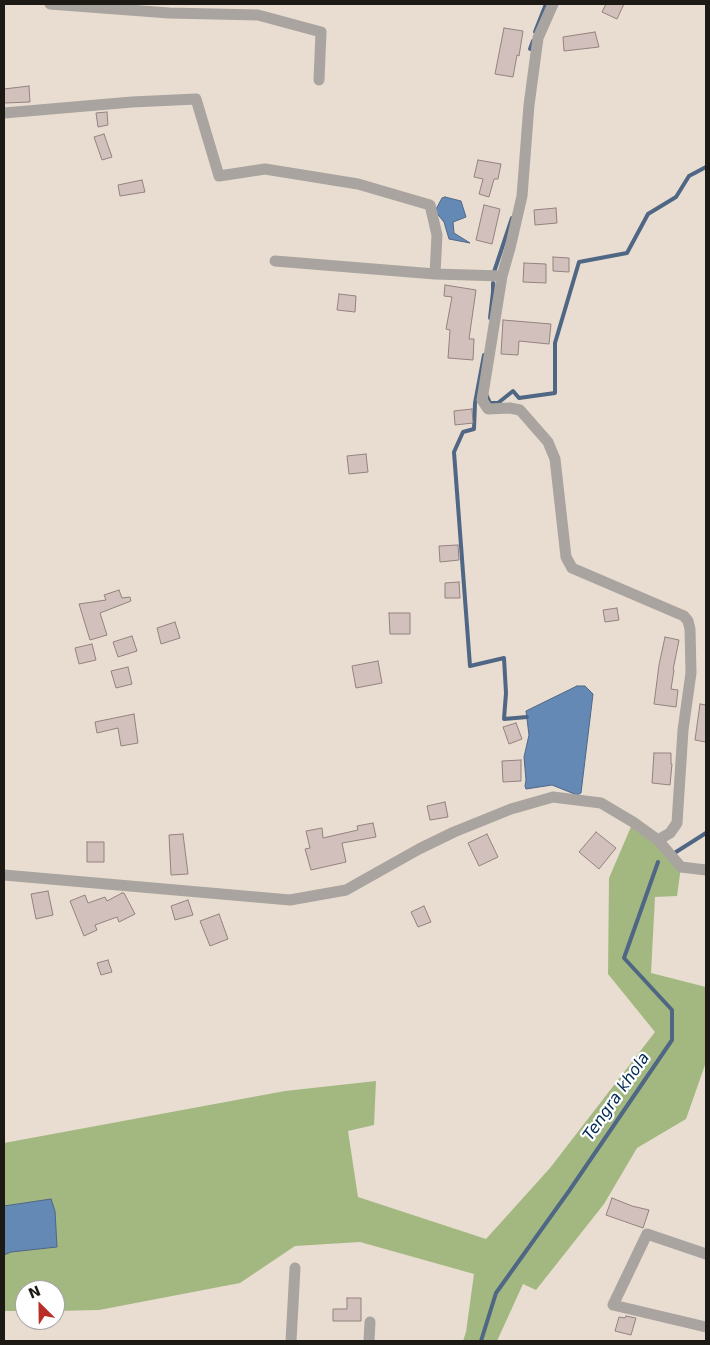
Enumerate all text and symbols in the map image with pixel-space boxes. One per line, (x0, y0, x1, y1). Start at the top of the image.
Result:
water label: Tengra khola (580, 1049, 654, 1145)
north arrow (15, 1280, 65, 1330)
text: N (26, 1282, 43, 1302)

